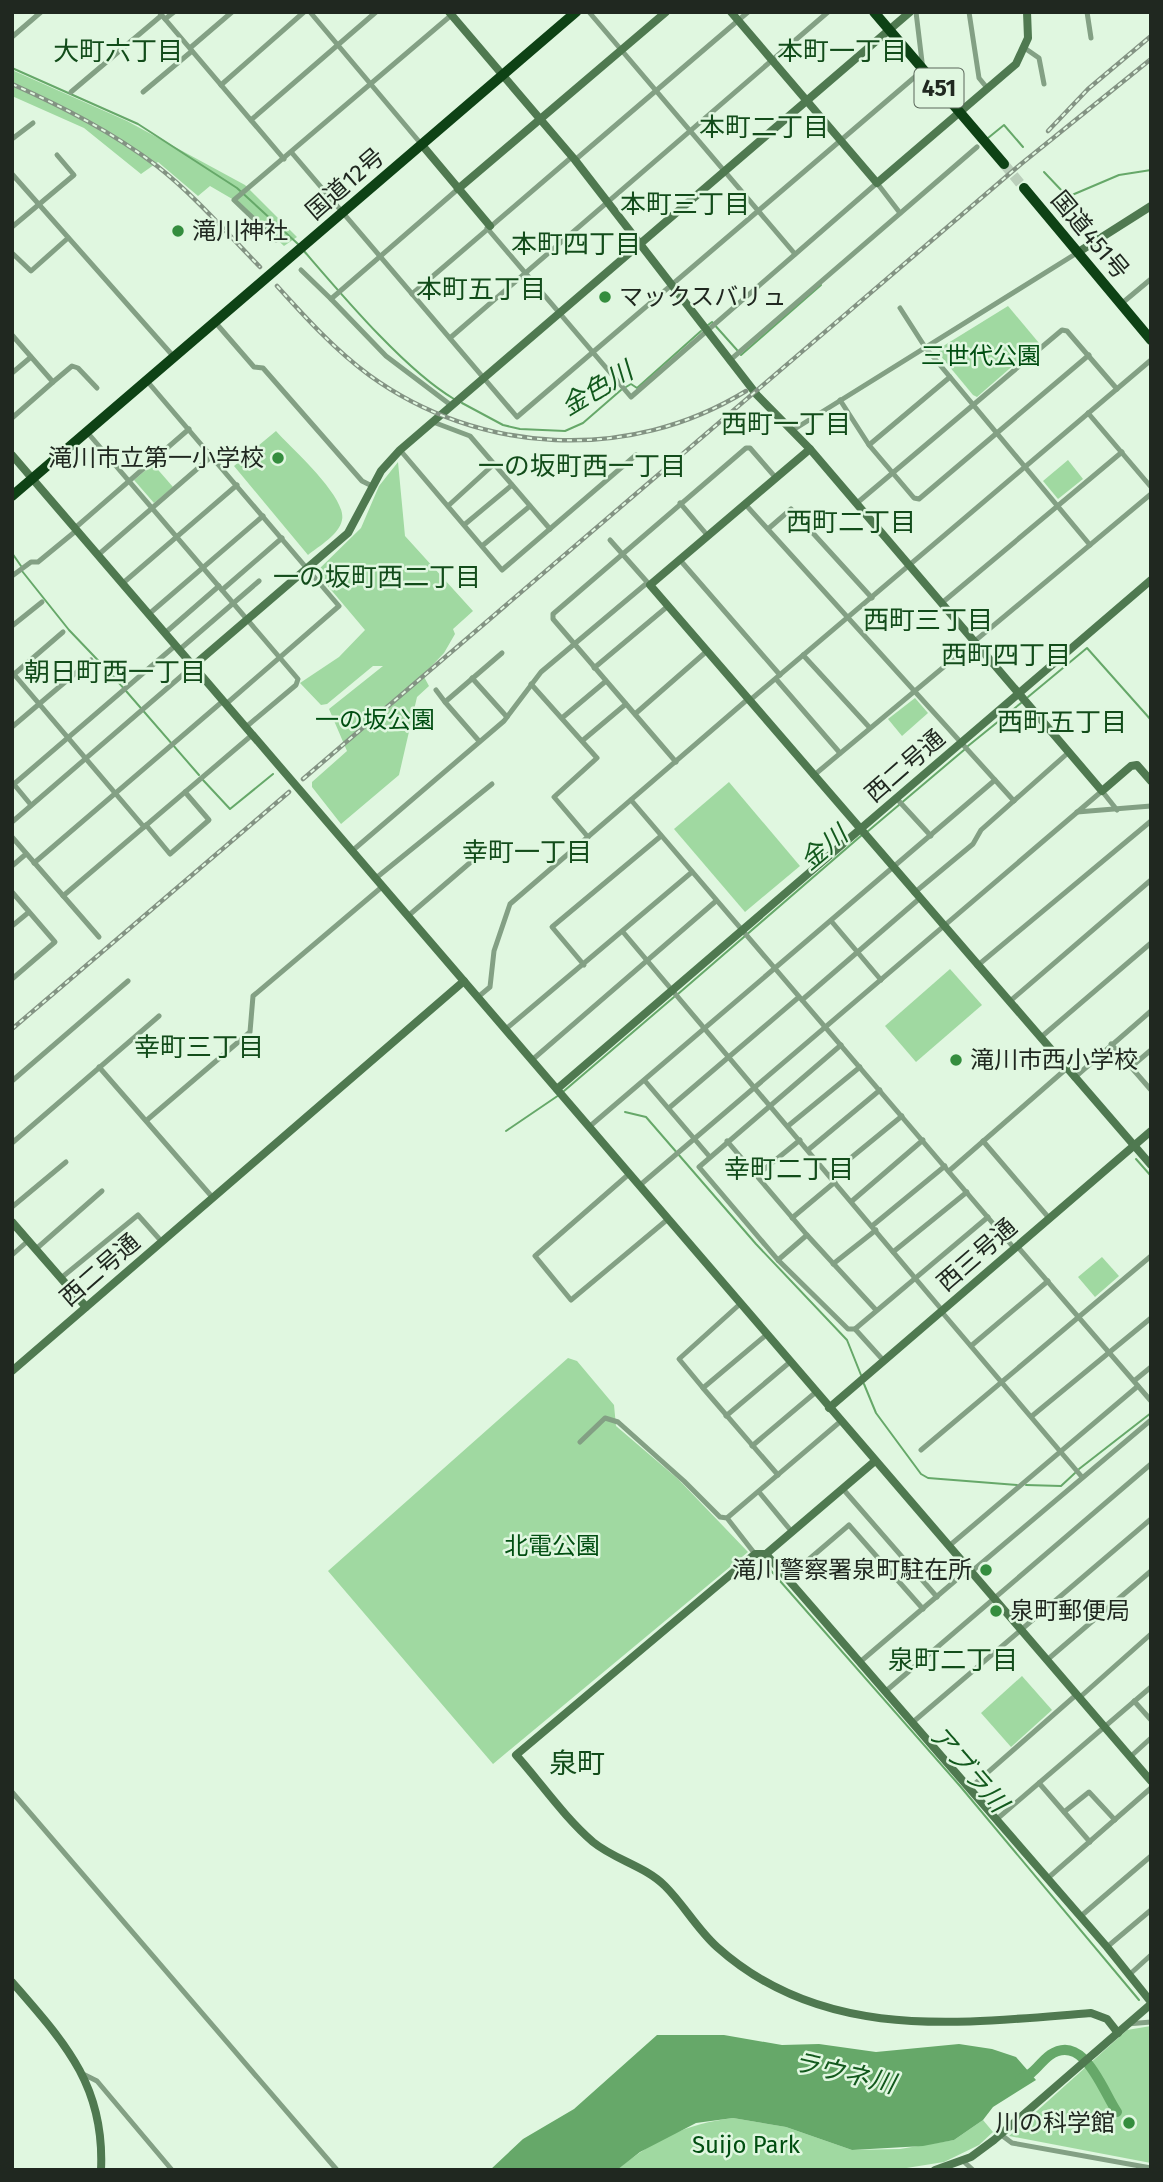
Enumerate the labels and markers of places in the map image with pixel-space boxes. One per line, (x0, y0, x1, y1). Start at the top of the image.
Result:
place label: 滝川神社 (192, 217, 288, 245)
marker: 滝川神社 (170, 223, 186, 239)
place label: マックスバリュ (619, 283, 786, 311)
marker: マックスバリュ (597, 289, 613, 305)
place label: 滝川市立第一小学校 (48, 444, 264, 472)
marker: 滝川市立第一小学校 (270, 450, 286, 466)
place label: 滝川市西小学校 (970, 1046, 1138, 1074)
marker: 滝川市西小学校 (948, 1052, 964, 1068)
place label: 滝川警察署泉町駐在所 (732, 1556, 972, 1584)
marker: 滝川警察署泉町駐在所 (978, 1562, 994, 1578)
place label: 泉町郵便局 (1010, 1597, 1130, 1625)
marker: 泉町郵便局 (988, 1603, 1004, 1619)
place label: 川の科学館 (995, 2109, 1115, 2137)
marker: 川の科学館 (1121, 2115, 1137, 2131)

